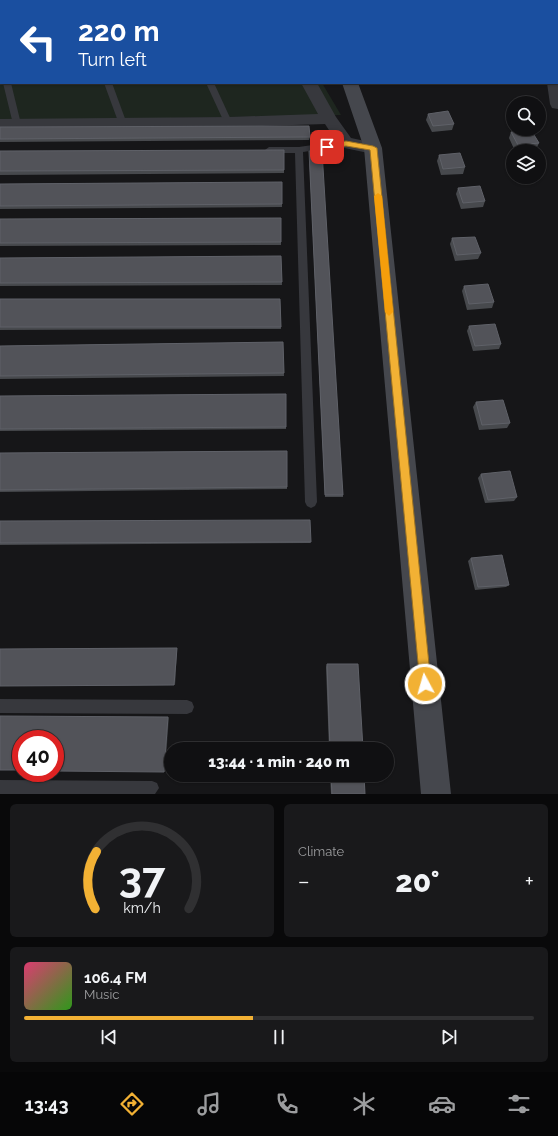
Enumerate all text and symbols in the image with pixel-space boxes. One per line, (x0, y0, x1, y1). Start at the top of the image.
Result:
text: 220 m (78, 15, 160, 48)
icon: left (12, 16, 64, 68)
text: Turn left (78, 49, 147, 70)
map controls (506, 96, 546, 184)
button: search (506, 96, 546, 136)
pin (310, 130, 344, 164)
icon: arrive (316, 136, 338, 158)
button: layers (506, 144, 546, 184)
position arrow (404, 663, 446, 705)
speed limit sign: 40 (12, 730, 64, 782)
text: 13:44 · 1 min · 240 m (208, 753, 350, 771)
text: Climate (298, 844, 344, 859)
text: 37 (119, 852, 166, 901)
text: 20° (395, 864, 439, 899)
text: − (298, 868, 310, 894)
text: + (525, 868, 534, 894)
text: km/h (123, 899, 161, 915)
text: 106.4 FM (84, 969, 147, 987)
text: Music (84, 987, 119, 1002)
icon: previous (98, 1026, 120, 1048)
icon: pause (268, 1026, 290, 1048)
icon: next (438, 1026, 460, 1048)
icon: directions (118, 1090, 146, 1118)
icon: music (195, 1090, 223, 1118)
icon: phone (273, 1090, 301, 1118)
icon: climate (350, 1090, 378, 1118)
icon: car (428, 1090, 456, 1118)
icon: filters (505, 1090, 533, 1118)
text: 13:43 (25, 1094, 68, 1115)

